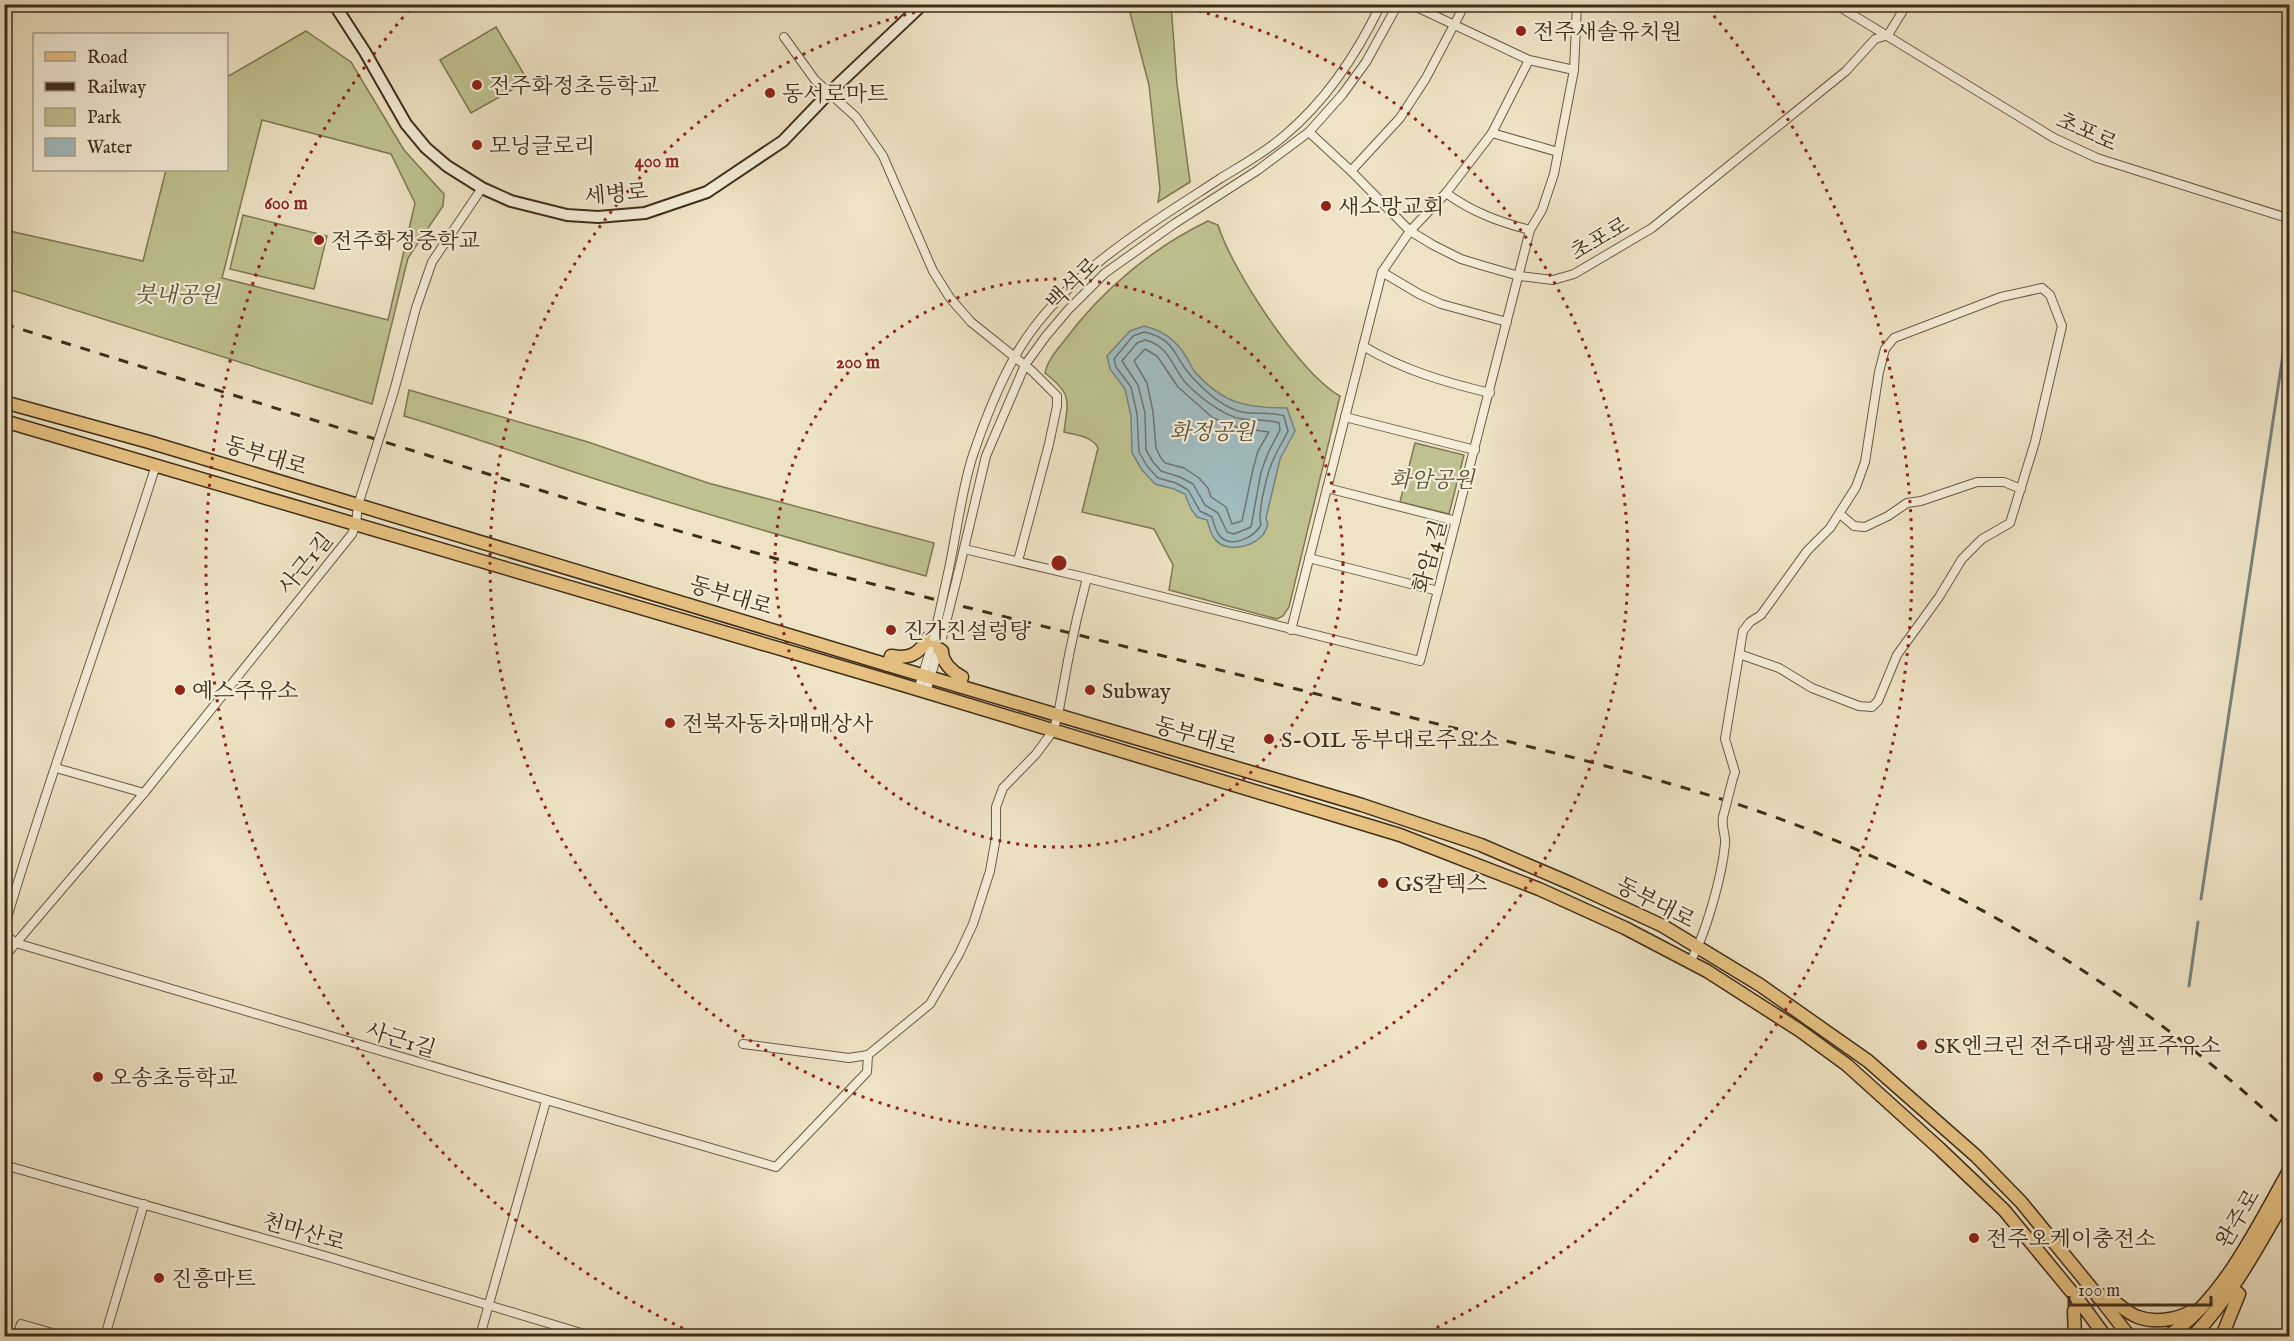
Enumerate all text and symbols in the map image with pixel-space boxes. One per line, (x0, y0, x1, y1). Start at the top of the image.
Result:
place label: 전주새솔유치원 (1533, 19, 1682, 47)
marker: 전주새솔유치원 (1514, 24, 1528, 38)
legend (33, 33, 228, 171)
text: Road (87, 47, 128, 70)
place label: 전주화정초등학교 (489, 73, 659, 101)
text: Railway (87, 77, 146, 100)
marker: 전주화정초등학교 (470, 78, 484, 92)
place label: 동서로마트 (782, 81, 888, 109)
marker: 동서로마트 (763, 86, 777, 100)
text: Park (87, 107, 122, 130)
street label: 초포로 (2051, 107, 2121, 159)
place label: 모닝글로리 (489, 133, 595, 161)
text: Water (87, 137, 132, 160)
marker: 모닝글로리 (470, 138, 484, 152)
text: 400 m (635, 151, 679, 174)
street label: 세병로 (583, 178, 649, 212)
text: 600 m (264, 193, 308, 216)
place label: 새소망교회 (1338, 194, 1444, 222)
marker: 새소망교회 (1319, 199, 1333, 213)
street label: 초포로 (1565, 212, 1635, 268)
place label: 전주화정중학교 (331, 228, 480, 256)
marker: 전주화정중학교 (312, 233, 326, 247)
street label: 백석로 (1041, 252, 1106, 317)
park label: 붓내공원 (134, 282, 221, 310)
text: 200 m (836, 352, 880, 375)
park label: 화정공원 (1169, 419, 1256, 447)
street label: 동부대로 (221, 431, 310, 483)
park label: 화암공원 (1389, 467, 1476, 495)
street label: 화암4길 (1408, 517, 1454, 596)
street label: 사근1길 (273, 527, 340, 601)
centre of rings (1049, 553, 1069, 573)
street label: 동부대로 (686, 571, 775, 623)
place label: 진가진설렁탕 (903, 618, 1031, 646)
marker: 진가진설렁탕 (884, 623, 898, 637)
place label: 예스주유소 (192, 678, 298, 706)
place label: Subway (1102, 678, 1171, 706)
marker: 예스주유소 (173, 683, 187, 697)
marker: Subway (1083, 683, 1097, 697)
place label: 전북자동차매매상사 (682, 711, 874, 739)
street label: 동부대로 (1151, 712, 1240, 762)
marker: 전북자동차매매상사 (663, 716, 677, 730)
place label: S-OIL 동부대로주요소 (1281, 727, 1499, 755)
marker: S-OIL 동부대로주요소 (1262, 732, 1276, 746)
place label: GS칼텍스 (1395, 871, 1488, 899)
street label: 동부대로 (1611, 872, 1699, 936)
marker: GS칼텍스 (1376, 876, 1390, 890)
street label: 사근1길 (362, 1017, 439, 1065)
place label: SK엔크린 전주대광셀프주유소 (1934, 1033, 2221, 1061)
marker: SK엔크린 전주대광셀프주유소 (1915, 1038, 1929, 1052)
place label: 오송초등학교 (110, 1065, 238, 1093)
marker: 오송초등학교 (91, 1070, 105, 1084)
street label: 완주로 (2210, 1184, 2267, 1254)
street label: 천마산로 (259, 1208, 348, 1258)
place label: 전주오케이충전소 (1986, 1226, 2156, 1254)
marker: 전주오케이충전소 (1967, 1231, 1981, 1245)
place label: 진흥마트 (171, 1266, 256, 1294)
scale bar (2069, 1269, 2212, 1307)
marker: 진흥마트 (152, 1271, 166, 1285)
text: 100 m (2078, 1280, 2120, 1303)

